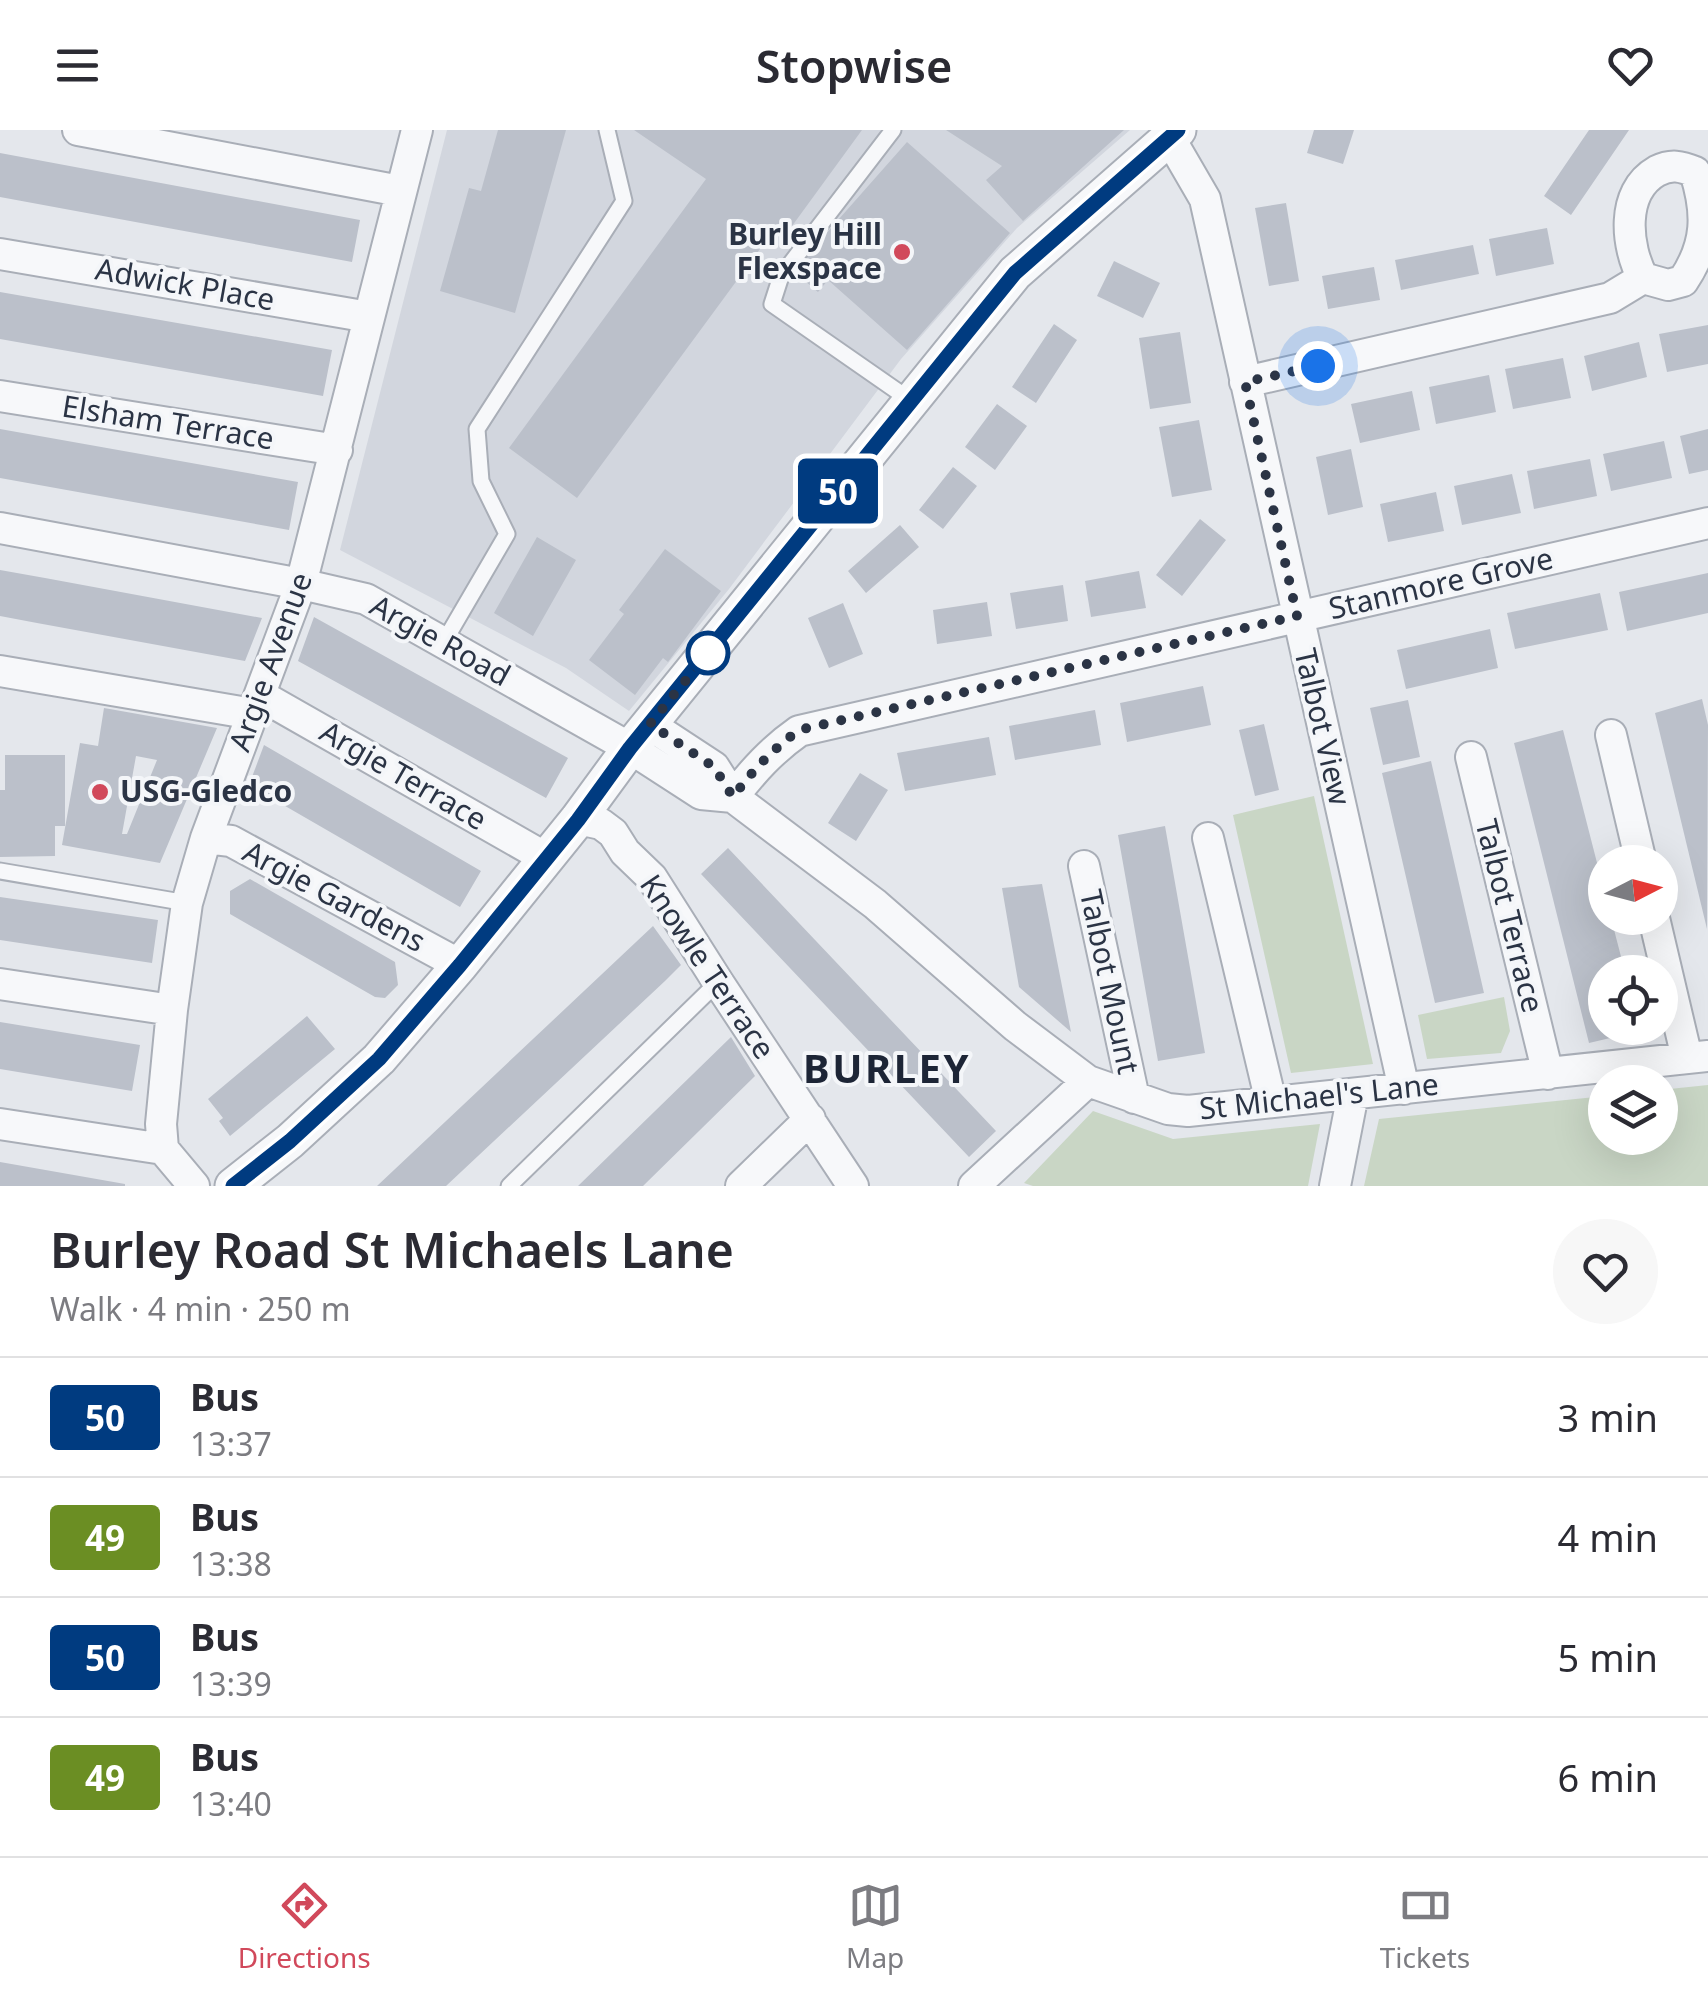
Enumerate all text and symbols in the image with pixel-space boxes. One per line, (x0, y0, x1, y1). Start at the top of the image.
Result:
text: Stopwise (756, 35, 952, 96)
icon: menu (50, 38, 105, 93)
icon: heart (1603, 38, 1658, 93)
place label: Burley Hill Flexspace (728, 213, 882, 288)
marker: Burley Hill Flexspace (891, 241, 913, 263)
street label: Adwick Place (92, 248, 278, 319)
your location (1293, 341, 1343, 391)
street label: Elsham Terrace (59, 385, 277, 458)
line badge: 50 (793, 458, 883, 524)
text: 50 (818, 468, 858, 515)
street label: Stanmore Grove (1325, 537, 1557, 628)
street label: Argie Avenue (218, 566, 321, 757)
street label: Argie Road (363, 584, 518, 695)
unlabelled marker (687, 632, 729, 674)
street label: Talbot View (1286, 644, 1361, 809)
street label: Argie Terrace (313, 710, 495, 839)
place label: USG-Gledco (120, 770, 292, 811)
marker: USG-Gledco (89, 781, 111, 803)
street label: Talbot Terrace (1467, 815, 1554, 1017)
street label: Argie Gardens (236, 830, 433, 961)
north arrow (1588, 845, 1678, 935)
map controls (1588, 845, 1678, 1155)
street label: Knowle Terrace (631, 866, 785, 1067)
street label: Talbot Mount (1071, 886, 1150, 1078)
button: locate (1588, 955, 1678, 1045)
district label: BURLEY (803, 1040, 971, 1095)
street label: St Michael's Lane (1197, 1063, 1441, 1128)
button: layers (1588, 1065, 1678, 1155)
text: Burley Road St Michaels Lane (50, 1217, 734, 1282)
button: heart (1553, 1219, 1658, 1324)
text: Walk · 4 min · 250 m (50, 1287, 351, 1330)
text: Bus (190, 1370, 259, 1422)
text: 3 min (1558, 1391, 1658, 1443)
text: 50 (85, 1394, 125, 1441)
text: 13:37 (190, 1422, 272, 1465)
text: Bus (190, 1490, 259, 1542)
text: 4 min (1558, 1511, 1658, 1563)
text: 49 (85, 1514, 125, 1561)
text: 13:38 (190, 1542, 272, 1585)
text: Bus (190, 1610, 259, 1662)
text: 5 min (1558, 1631, 1658, 1683)
text: 50 (85, 1634, 125, 1681)
text: 13:39 (190, 1662, 272, 1705)
text: Bus (190, 1730, 259, 1782)
text: 6 min (1558, 1751, 1658, 1803)
text: 49 (85, 1754, 125, 1801)
text: 13:40 (190, 1782, 272, 1825)
tab: Directions (238, 1878, 371, 1976)
tab: Map (846, 1878, 904, 1976)
tab: Tickets (1380, 1878, 1470, 1976)

